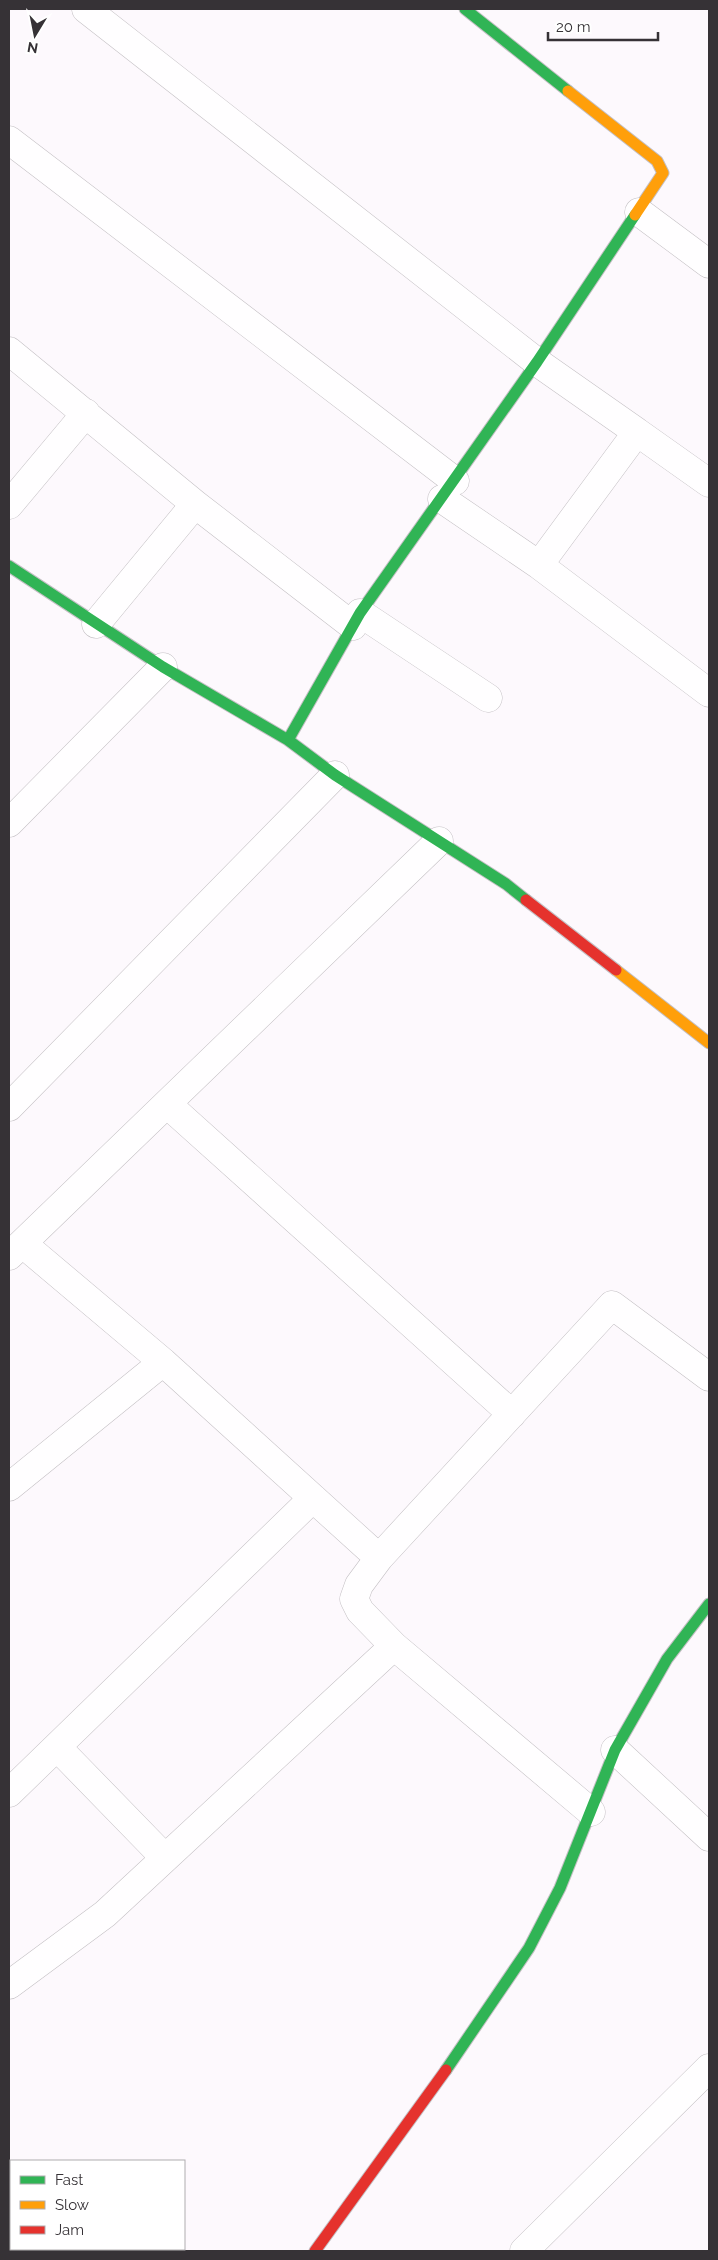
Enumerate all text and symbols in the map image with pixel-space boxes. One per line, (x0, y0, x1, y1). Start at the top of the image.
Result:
north arrow (10, 10, 60, 60)
scale bar (548, 10, 658, 42)
text: 20 m (556, 18, 591, 36)
text: N (26, 39, 39, 57)
legend (10, 2160, 185, 2250)
text: Fast (55, 2171, 83, 2189)
text: Slow (55, 2196, 89, 2214)
text: Jam (55, 2221, 84, 2239)

